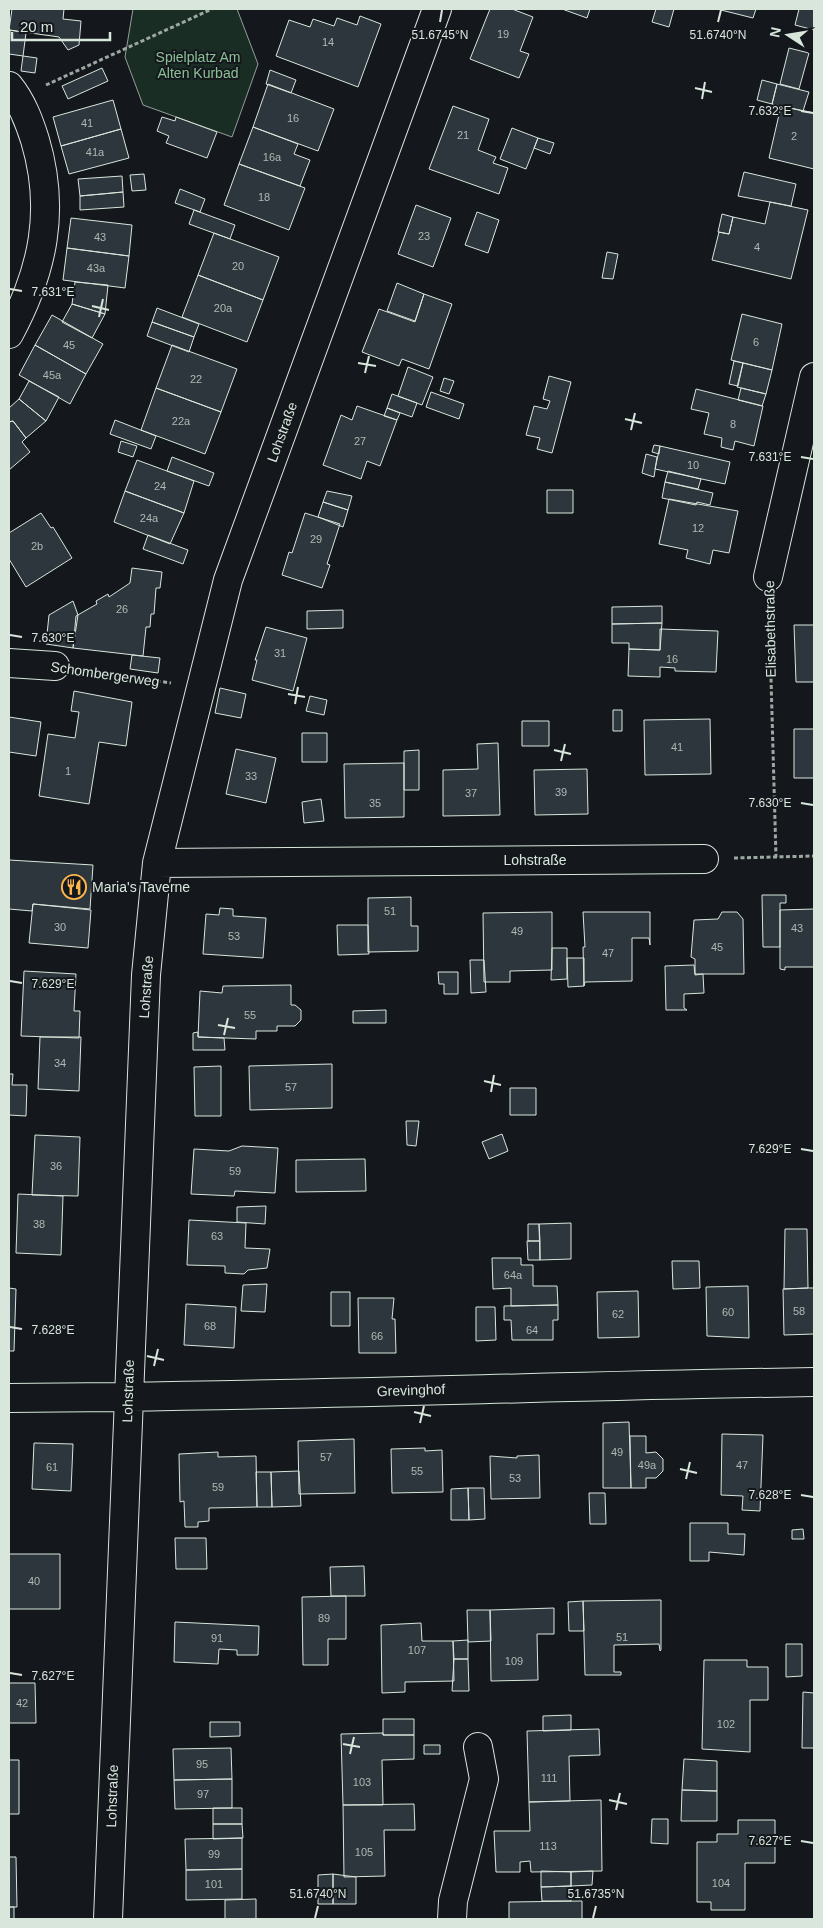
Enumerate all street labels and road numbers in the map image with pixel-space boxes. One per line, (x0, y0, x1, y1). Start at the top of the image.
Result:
street label: Lohstraße (264, 399, 300, 464)
street label: Elisabethstraße (761, 580, 779, 678)
street label: Schombergerweg (50, 658, 160, 690)
street label: Lohstraße (503, 852, 567, 868)
street label: Lohstraße (136, 955, 156, 1019)
street label: Lohstraße (119, 1359, 137, 1423)
street label: Grevinghof (376, 1381, 446, 1399)
street label: Lohstraße (103, 1764, 121, 1828)

